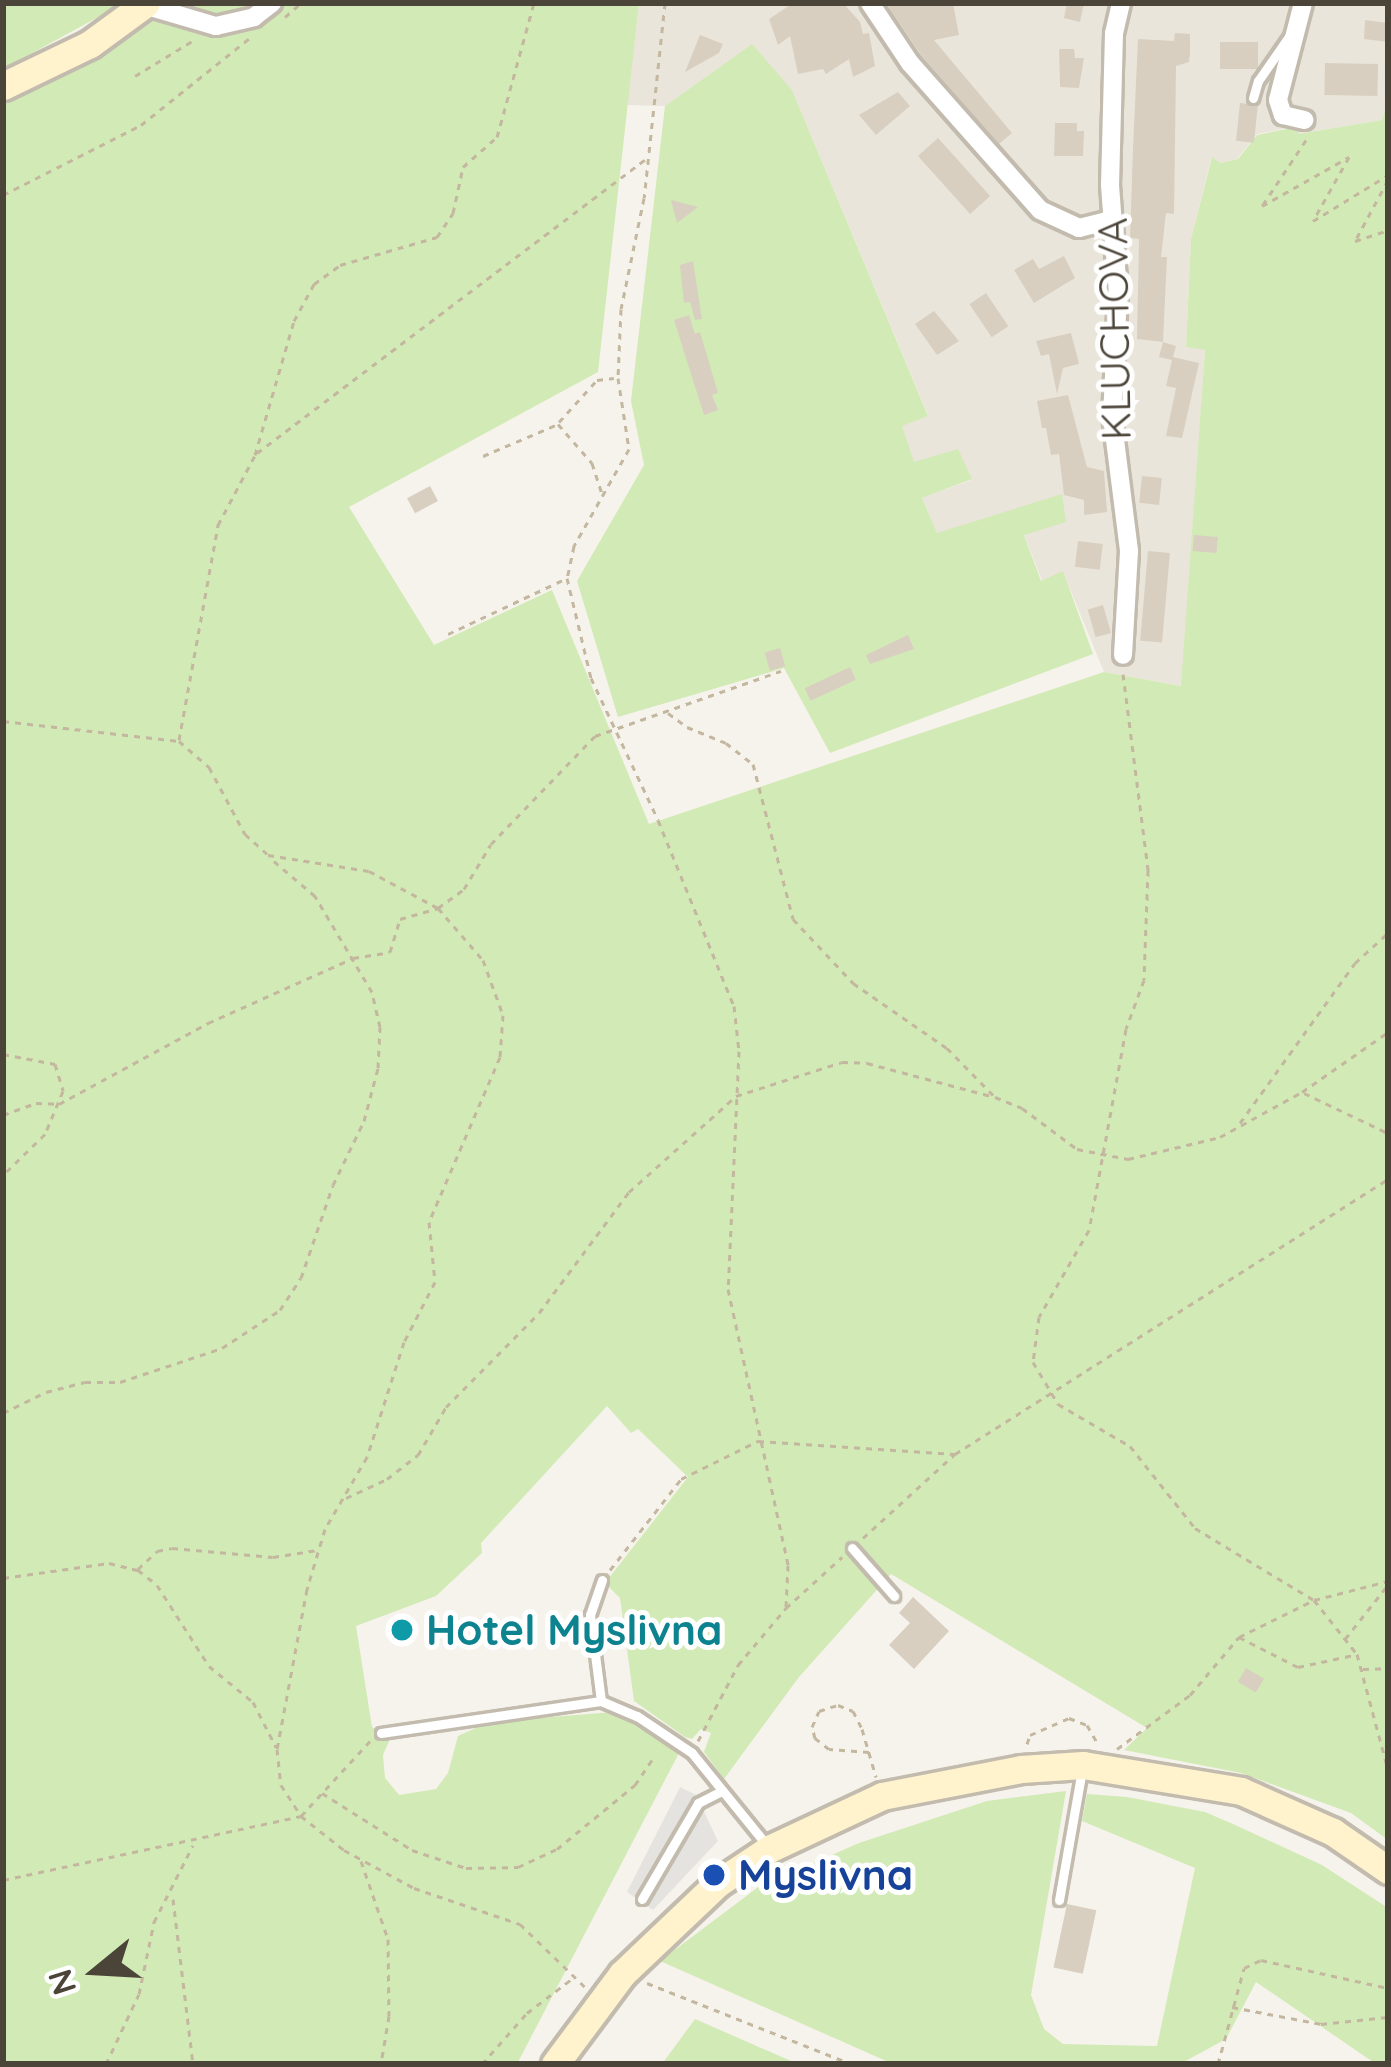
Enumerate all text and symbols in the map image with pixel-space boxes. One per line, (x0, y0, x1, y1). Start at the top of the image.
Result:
street label: KLUCHOVA (1087, 217, 1141, 441)
place label: Hotel Myslivna (426, 1605, 722, 1655)
marker: Hotel Myslivna (389, 1617, 415, 1643)
place label: Myslivna (738, 1850, 913, 1900)
marker: Myslivna (701, 1862, 727, 1888)
north arrow (36, 1911, 156, 2031)
text: N (38, 1964, 85, 2000)

